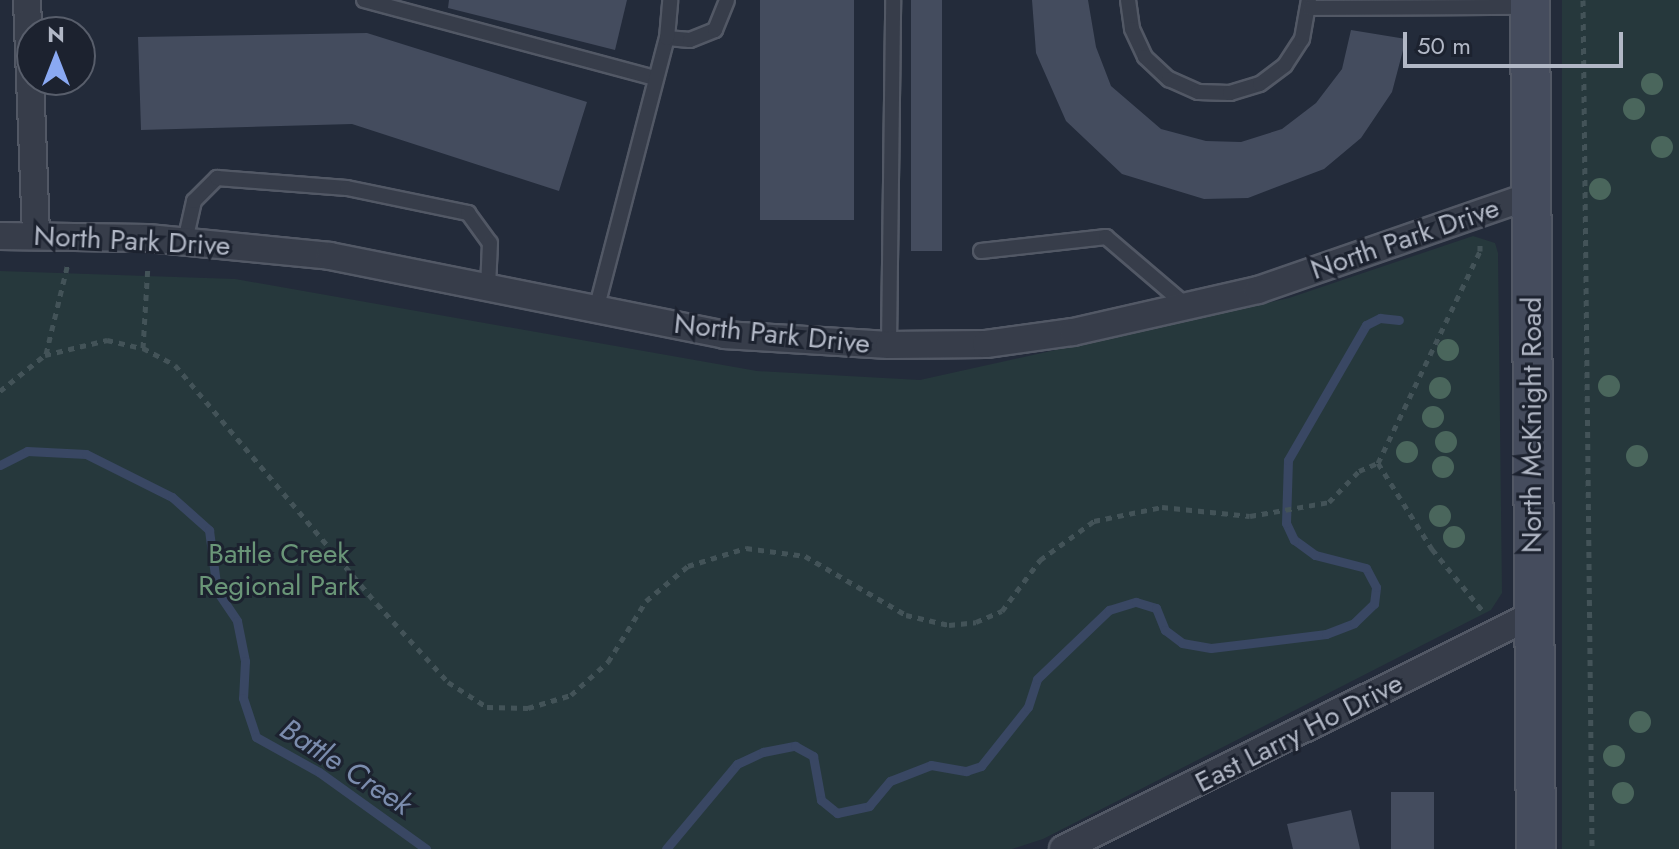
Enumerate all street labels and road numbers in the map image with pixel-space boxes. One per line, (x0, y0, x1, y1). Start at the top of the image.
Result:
street label: North Park Drive (1306, 191, 1504, 287)
street label: North Park Drive (33, 219, 231, 263)
street label: North McKnight Road (1515, 297, 1549, 553)
street label: North Park Drive (672, 307, 872, 361)
street label: East Larry Ho Drive (1190, 666, 1408, 800)

